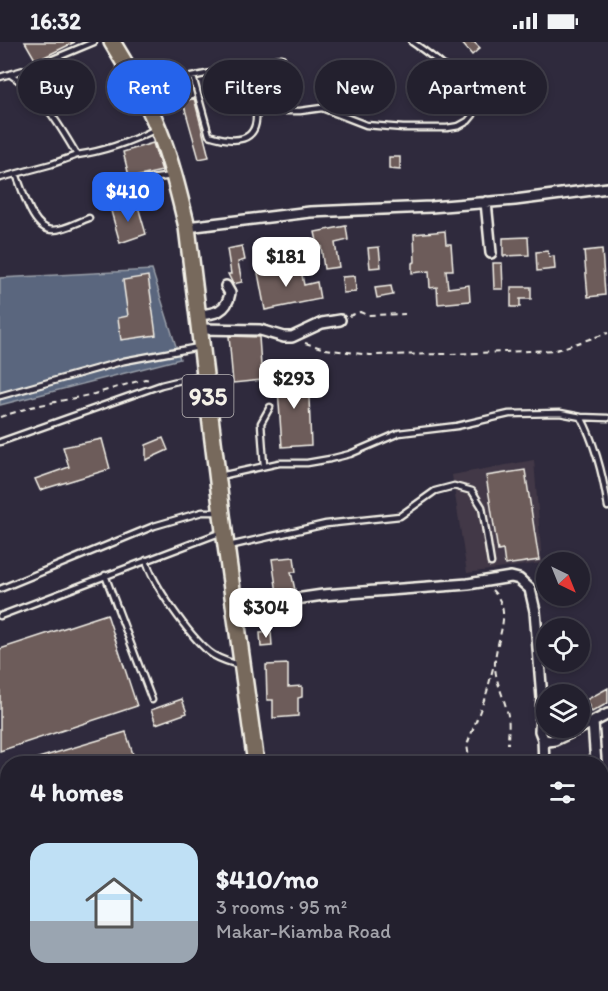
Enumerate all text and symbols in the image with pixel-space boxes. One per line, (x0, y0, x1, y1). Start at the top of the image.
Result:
text: 16:32 (30, 8, 81, 35)
chip: Buy (18, 60, 95, 114)
chip: Rent (107, 60, 191, 114)
chip: Filters (203, 60, 303, 114)
chip: New (315, 60, 395, 114)
chip: Apartment (407, 60, 547, 114)
pin: $410 (92, 172, 164, 223)
text: $410 (106, 179, 150, 203)
pin: $181 (250, 237, 322, 288)
text: $181 (266, 244, 306, 268)
pin: $293 (258, 359, 330, 410)
text: $293 (273, 366, 315, 390)
road number: 935 (182, 375, 234, 417)
north arrow (536, 552, 590, 606)
map controls (536, 552, 590, 738)
pin: $304 (230, 588, 302, 639)
text: $304 (243, 595, 289, 619)
button: locate (536, 618, 590, 672)
button: layers (536, 684, 590, 738)
text: 4 homes (30, 776, 124, 808)
icon: filters (546, 776, 579, 809)
text: $410/mo (216, 863, 319, 895)
icon: home (78, 867, 150, 939)
text: 3 rooms · 95 m² (216, 895, 347, 919)
text: Makar-Kiamba Road (216, 919, 391, 943)

